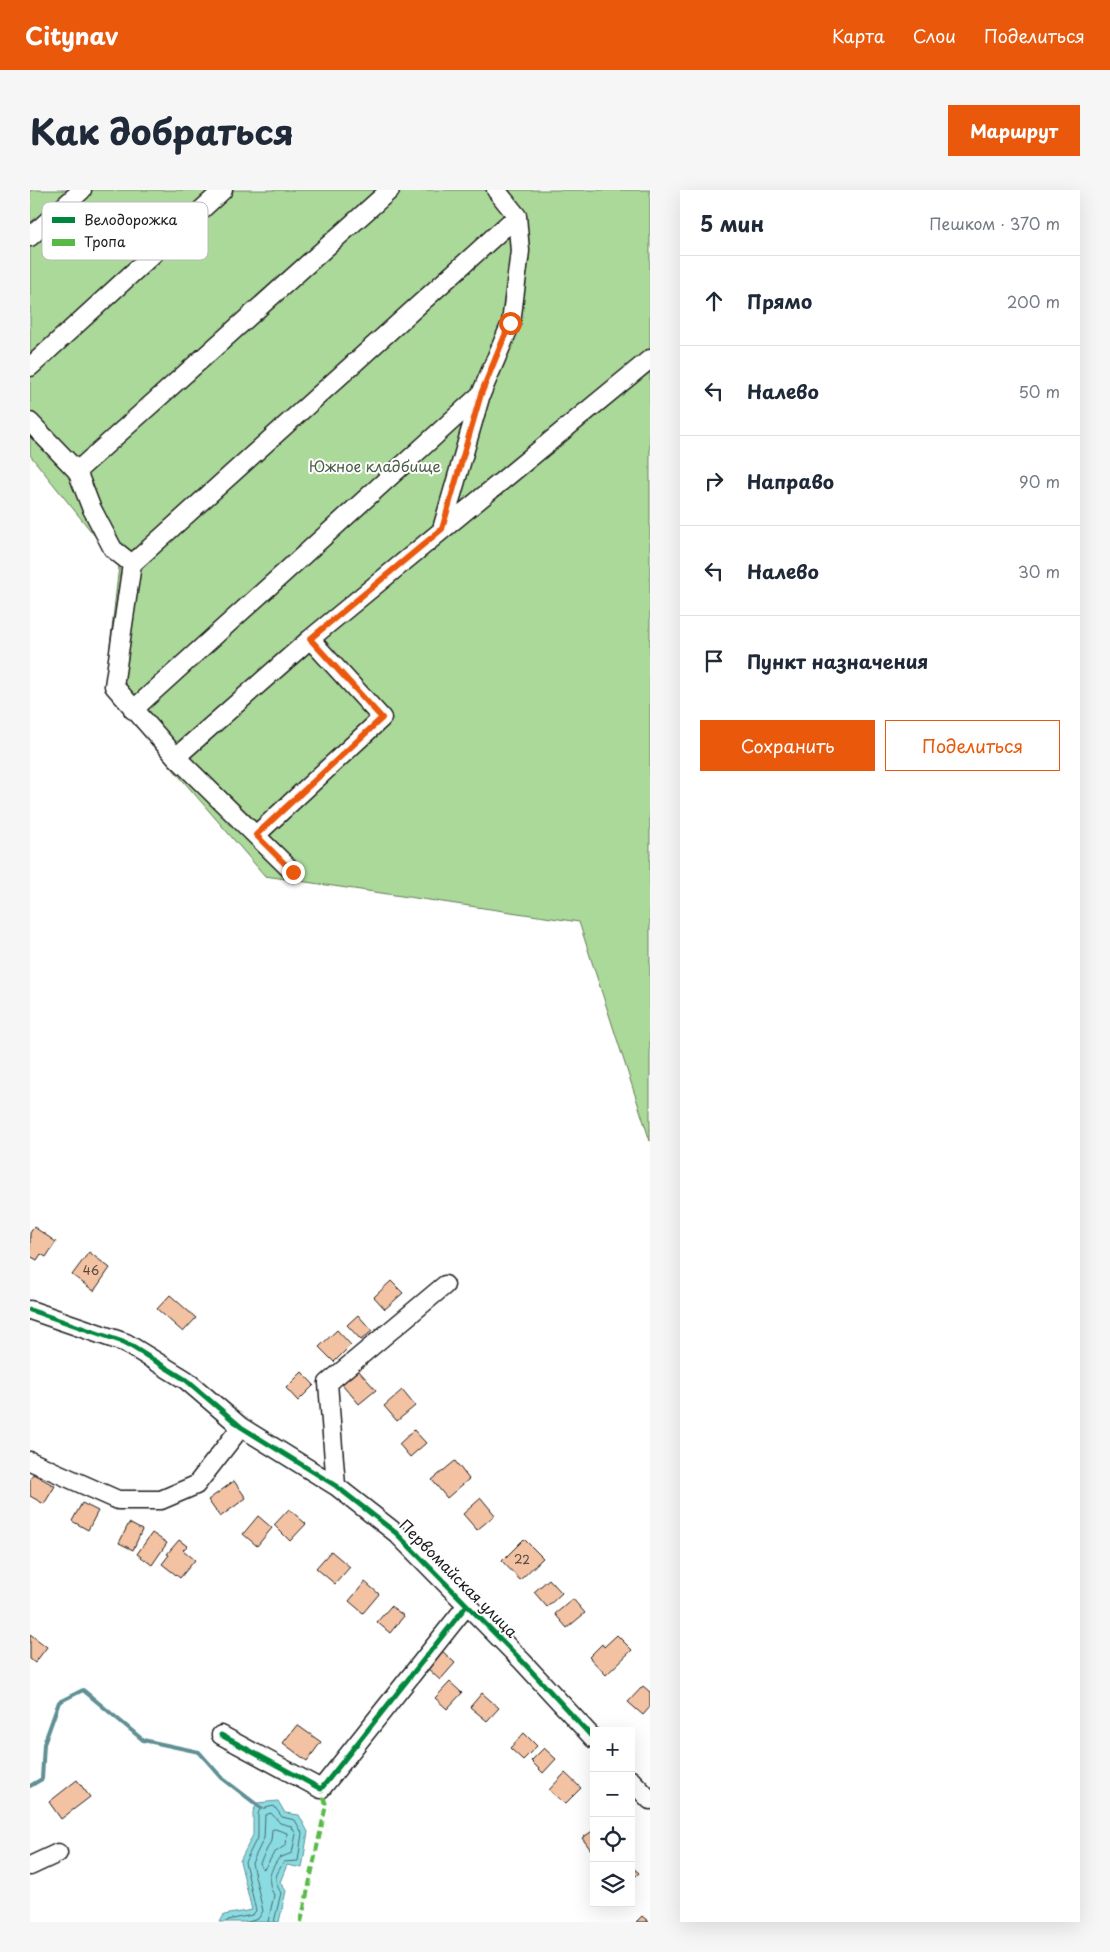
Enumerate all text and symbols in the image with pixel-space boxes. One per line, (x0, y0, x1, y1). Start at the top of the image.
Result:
text: Citynav (25, 17, 118, 53)
text: Карта (832, 22, 885, 49)
text: Слои (913, 22, 956, 49)
text: Поделиться (984, 22, 1085, 49)
text: Как добраться (30, 104, 294, 157)
button: Маршрут (948, 105, 1080, 156)
legend (42, 202, 208, 260)
text: 5 мин (700, 207, 764, 239)
text: Велодорожка (84, 209, 178, 230)
text: Пешком · 370 m (929, 211, 1060, 235)
text: Тропа (84, 231, 126, 252)
icon: ahead (700, 287, 728, 315)
text: Прямо (747, 287, 812, 315)
text: 200 m (1007, 289, 1060, 313)
route start (499, 312, 522, 335)
icon: left (700, 377, 728, 405)
text: Налево (747, 377, 819, 405)
text: 50 m (1019, 379, 1060, 403)
park label: Южное кладбище (309, 454, 441, 477)
icon: right (700, 467, 728, 495)
text: Направо (747, 467, 834, 495)
text: 90 m (1019, 469, 1060, 493)
icon: left (700, 557, 728, 585)
text: Налево (747, 557, 819, 585)
text: 30 m (1018, 559, 1060, 583)
icon: arrive (700, 647, 728, 675)
text: Пункт назначения (747, 647, 928, 675)
button: Сохранить (700, 720, 875, 771)
button: Поделиться (885, 720, 1060, 771)
route end (282, 861, 305, 884)
house number: 46 (83, 1261, 99, 1279)
street label: Первомайская улица (395, 1514, 524, 1643)
house number: 22 (514, 1550, 530, 1568)
map controls (590, 1727, 635, 1907)
button: + (590, 1727, 635, 1772)
button: − (590, 1772, 635, 1817)
button: locate (590, 1817, 635, 1862)
button: layers (590, 1862, 635, 1907)

